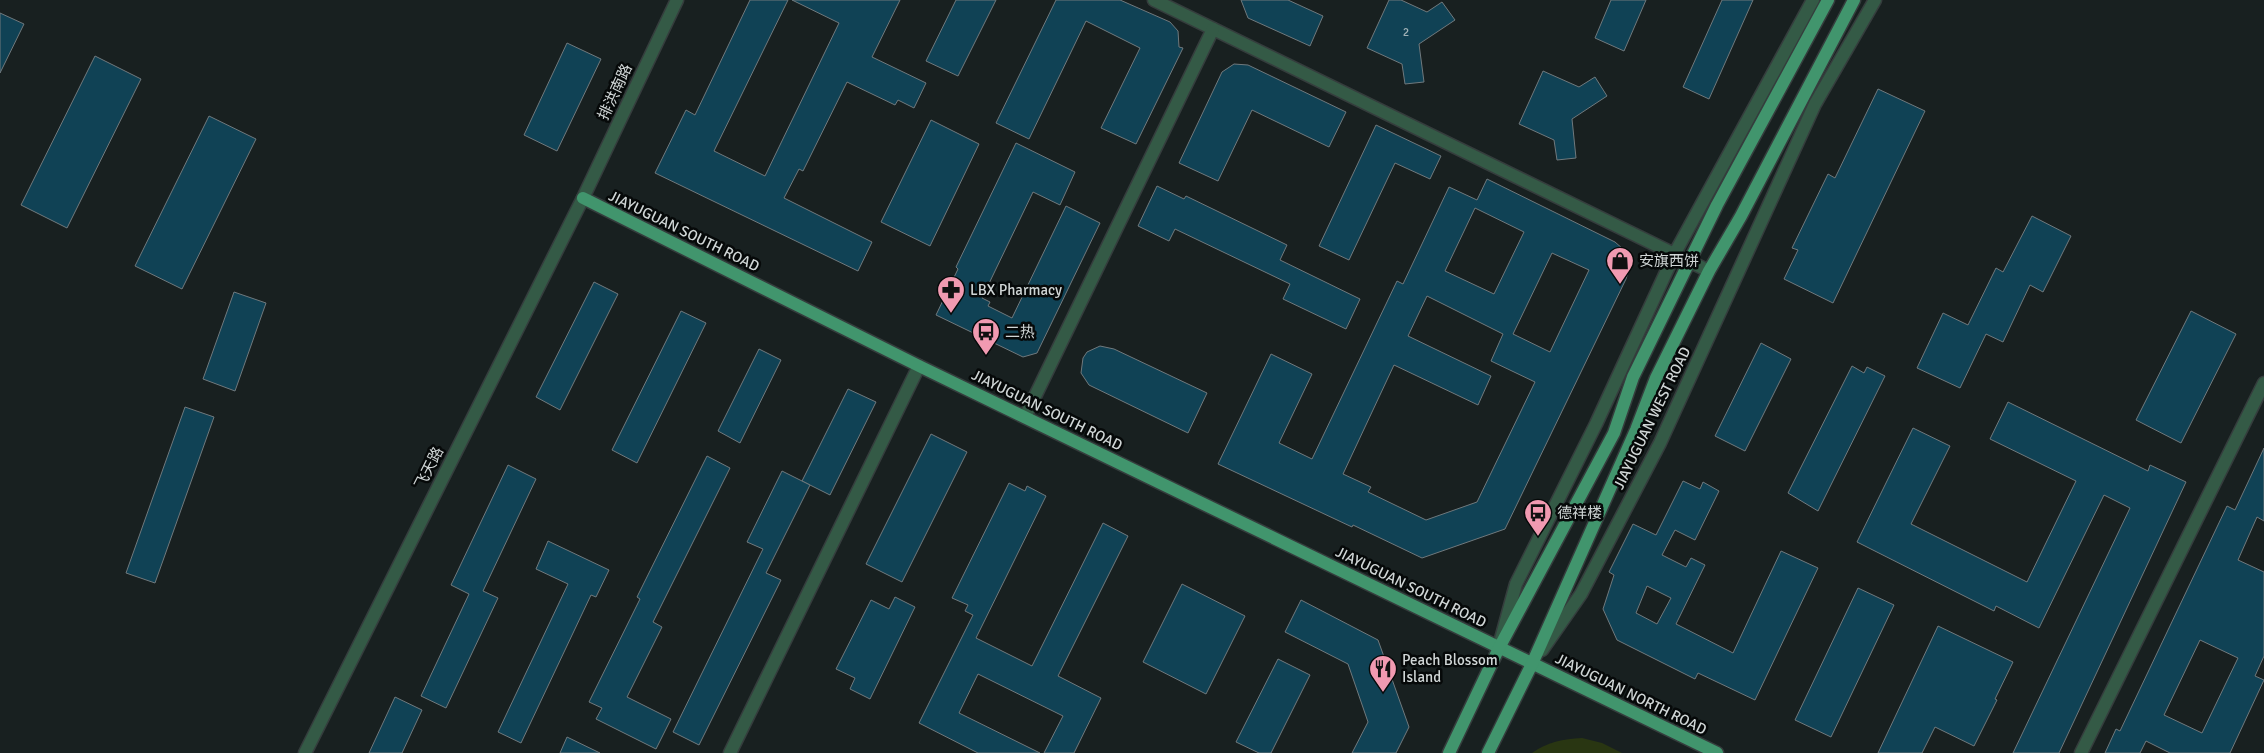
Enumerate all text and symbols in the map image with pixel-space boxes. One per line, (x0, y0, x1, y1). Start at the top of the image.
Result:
house number: 2 (1403, 25, 1409, 40)
street label: 排洪南路 (594, 61, 636, 123)
street label: JIAYUGUAN SOUTH ROAD (606, 187, 762, 275)
shop icon: 安旗西饼 (1605, 246, 1635, 285)
place label: 安旗西饼 (1639, 252, 1699, 270)
pharmacy icon: LBX Pharmacy (936, 275, 966, 314)
place label: LBX Pharmacy (970, 281, 1062, 299)
bus stop icon: 二热 (971, 317, 1001, 356)
place label: 二热 (1005, 323, 1035, 341)
street label: JIAYUGUAN WEST ROAD (1610, 344, 1694, 492)
street label: JIAYUGUAN SOUTH ROAD (969, 366, 1125, 454)
street label: 飞天路 (411, 444, 447, 492)
bus stop icon: 德祥楼 (1523, 498, 1553, 537)
place label: 德祥楼 (1557, 504, 1602, 522)
street label: JIAYUGUAN SOUTH ROAD (1333, 543, 1489, 631)
street label: JIAYUGUAN NORTH ROAD (1552, 650, 1710, 738)
place label: Peach Blossom Island (1402, 651, 1498, 686)
restaurant icon: Peach Blossom Island (1368, 654, 1398, 693)

